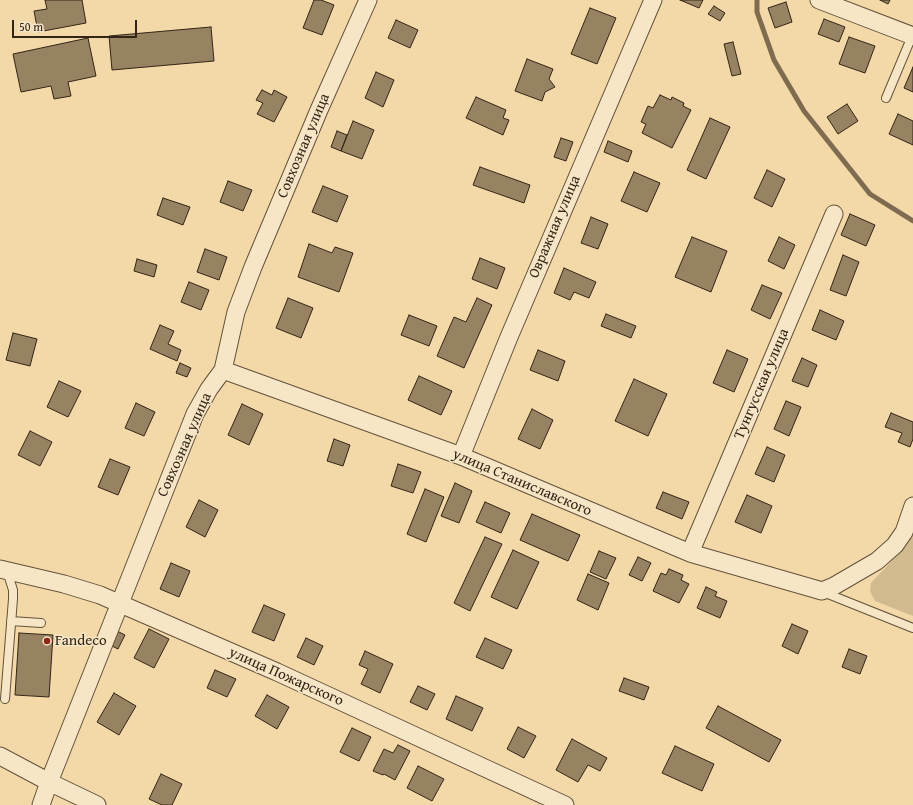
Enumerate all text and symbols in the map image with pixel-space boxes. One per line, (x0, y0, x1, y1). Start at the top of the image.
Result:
scale bar (14, 12, 139, 38)
text: 50 m (19, 18, 43, 35)
street label: Совхозная улица (274, 91, 334, 201)
street label: Овражная улица (525, 173, 585, 281)
street label: Тунгусская улица (731, 326, 793, 442)
street label: Совхозная улица (154, 390, 216, 500)
street label: улица Станиславского (450, 446, 594, 520)
place label: Fandeco (55, 632, 107, 650)
marker: Fandeco (42, 636, 52, 646)
street label: улица Пожарского (226, 644, 346, 710)

